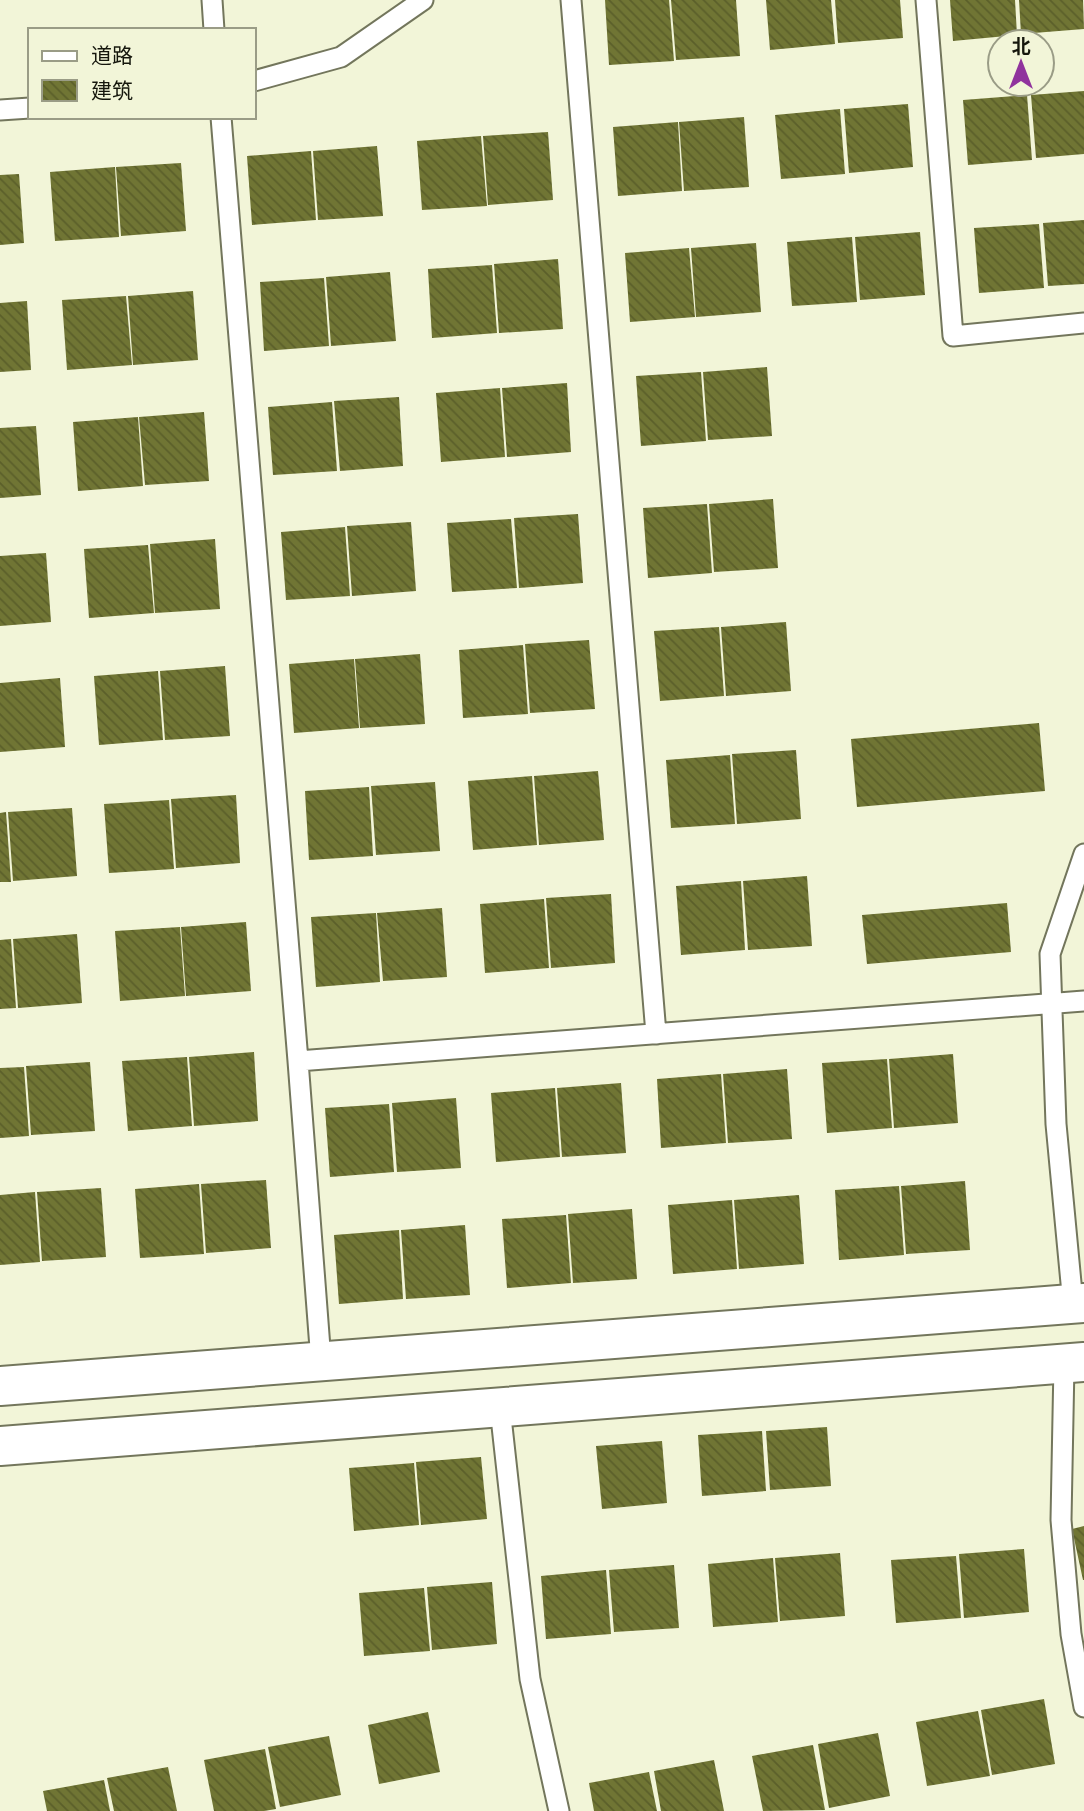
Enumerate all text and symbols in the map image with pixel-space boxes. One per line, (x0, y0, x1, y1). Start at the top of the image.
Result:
legend (28, 28, 256, 119)
north arrow (986, 28, 1056, 98)
text: 北 (1011, 35, 1031, 58)
text: 道路 (91, 44, 133, 68)
text: 建筑 (91, 79, 133, 103)

